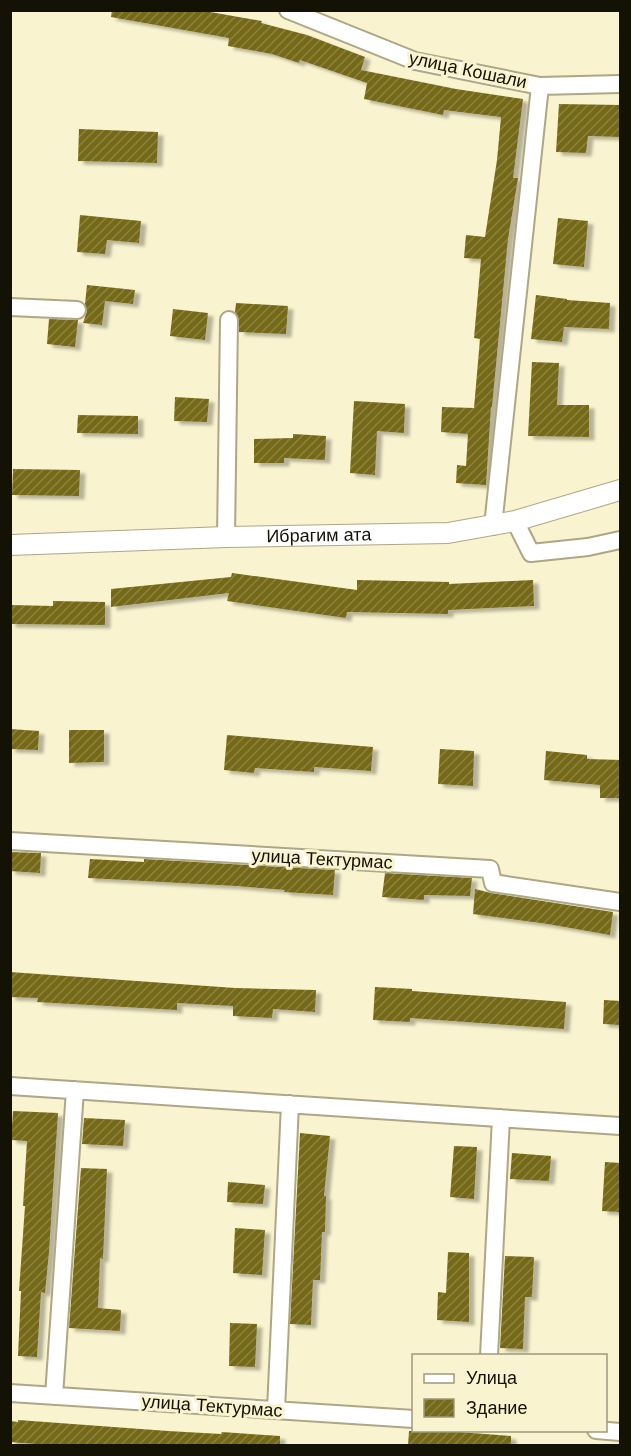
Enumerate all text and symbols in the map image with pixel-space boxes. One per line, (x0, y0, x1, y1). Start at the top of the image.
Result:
street label: улица Кошали (407, 48, 529, 92)
street label: Ибрагим ата (266, 524, 372, 546)
street label: улица Тектурмас (251, 845, 393, 873)
legend (412, 1354, 607, 1432)
text: Улица (466, 1368, 518, 1388)
street label: улица Тектурмас (141, 1391, 283, 1421)
text: Здание (466, 1398, 527, 1418)

